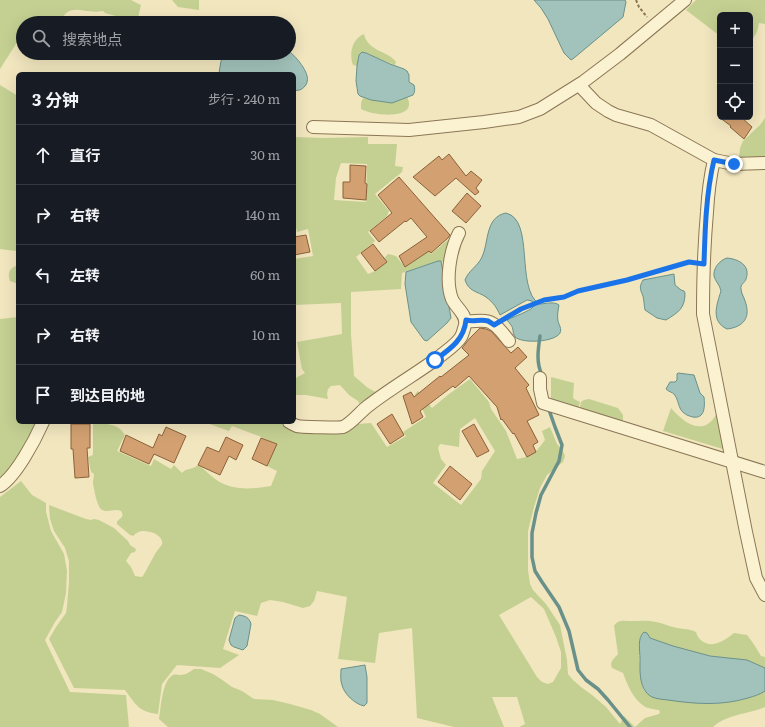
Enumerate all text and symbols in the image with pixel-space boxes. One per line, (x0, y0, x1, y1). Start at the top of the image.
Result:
map controls (717, 12, 753, 120)
button: + (717, 12, 753, 48)
search box (16, 16, 296, 60)
icon: search (30, 27, 52, 49)
text: 搜索地点 (62, 27, 122, 50)
button: − (717, 48, 753, 84)
button: locate (717, 84, 753, 120)
text: 3 分钟 (32, 86, 79, 111)
text: 步行 · 240 m (208, 89, 280, 108)
text: 直行 (70, 143, 100, 166)
icon: ahead (32, 144, 54, 166)
text: 30 m (250, 145, 280, 164)
route end (725, 155, 743, 173)
text: 右转 (70, 203, 100, 226)
icon: right (32, 204, 54, 226)
text: 140 m (245, 205, 280, 224)
text: 左转 (70, 263, 100, 286)
icon: left (32, 264, 54, 286)
text: 60 m (250, 265, 280, 284)
text: 右转 (70, 323, 100, 346)
icon: right (32, 324, 54, 346)
text: 10 m (252, 325, 280, 344)
route start (426, 351, 444, 369)
text: 到达目的地 (70, 383, 145, 406)
icon: arrive (32, 384, 54, 406)

